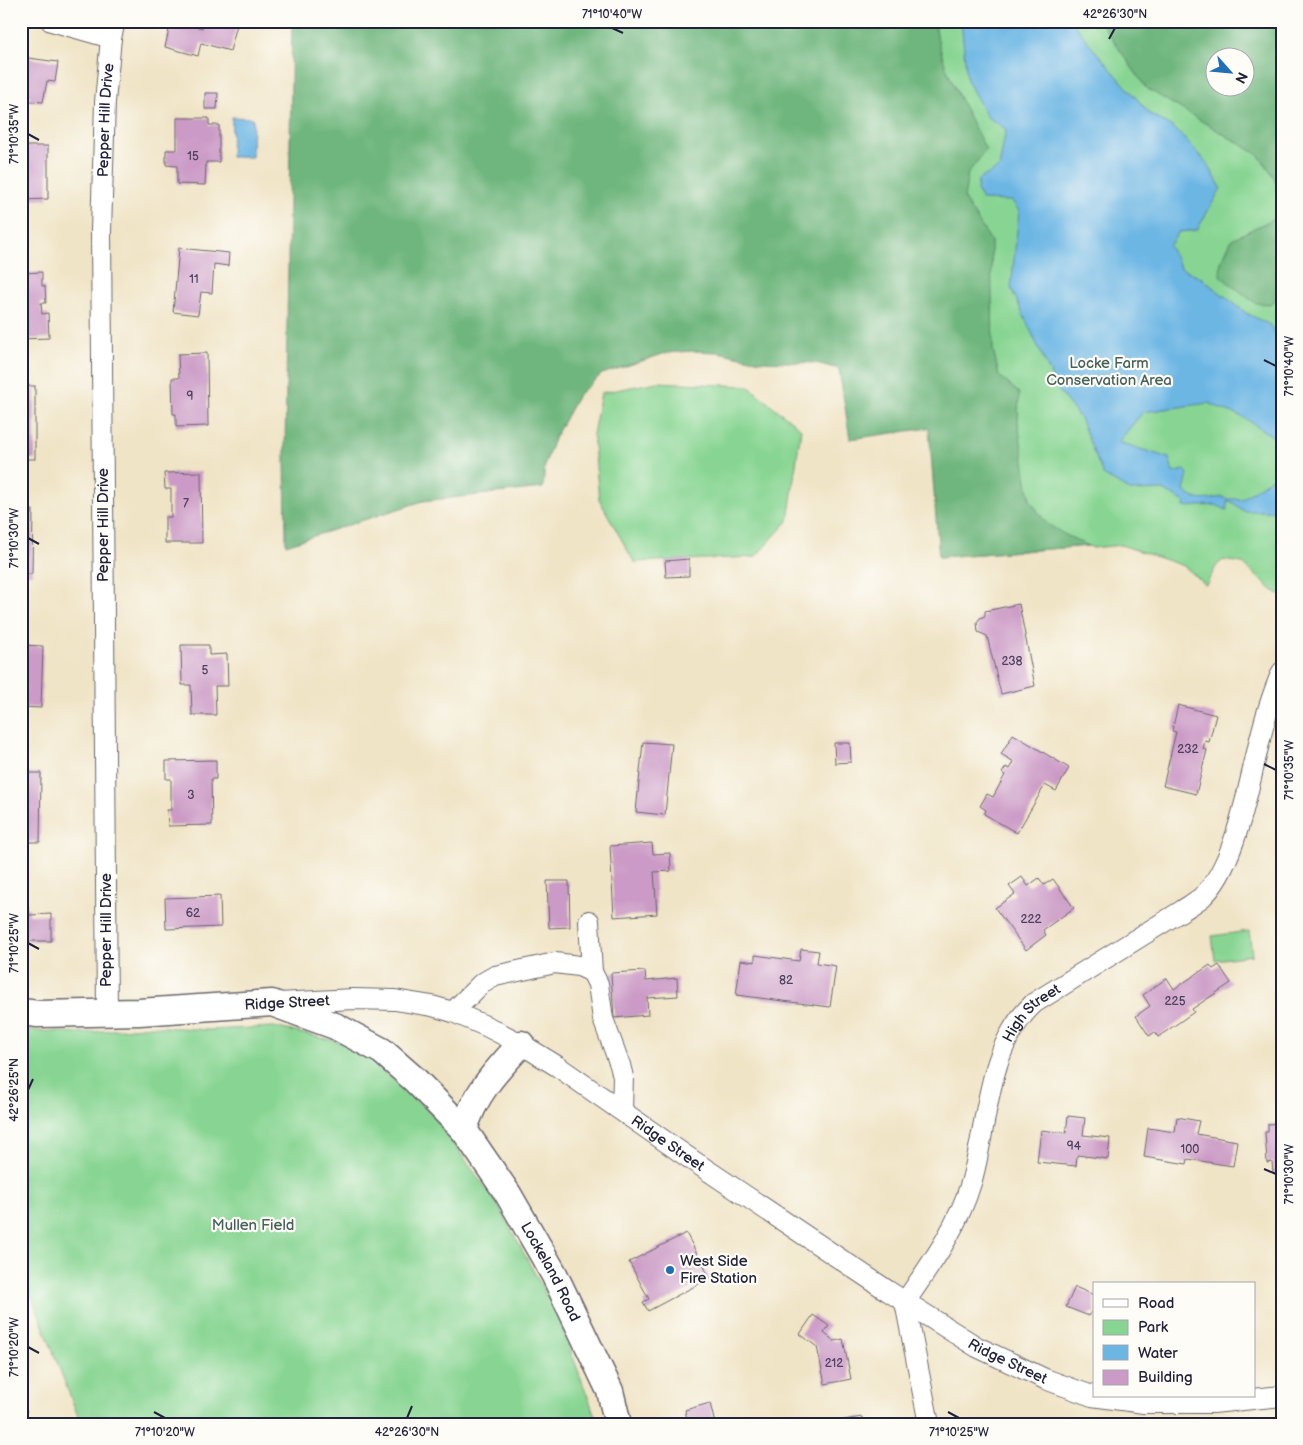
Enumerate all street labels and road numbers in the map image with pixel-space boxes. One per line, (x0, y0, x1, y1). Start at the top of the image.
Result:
street label: Pepper Hill Drive (93, 62, 118, 177)
street label: Pepper Hill Drive (94, 468, 113, 582)
street label: Pepper Hill Drive (97, 873, 116, 987)
street label: High Street (998, 979, 1064, 1045)
street label: Ridge Street (244, 991, 330, 1015)
street label: Ridge Street (627, 1111, 709, 1176)
street label: Lockeland Road (517, 1218, 585, 1324)
street label: Ridge Street (964, 1334, 1051, 1388)

